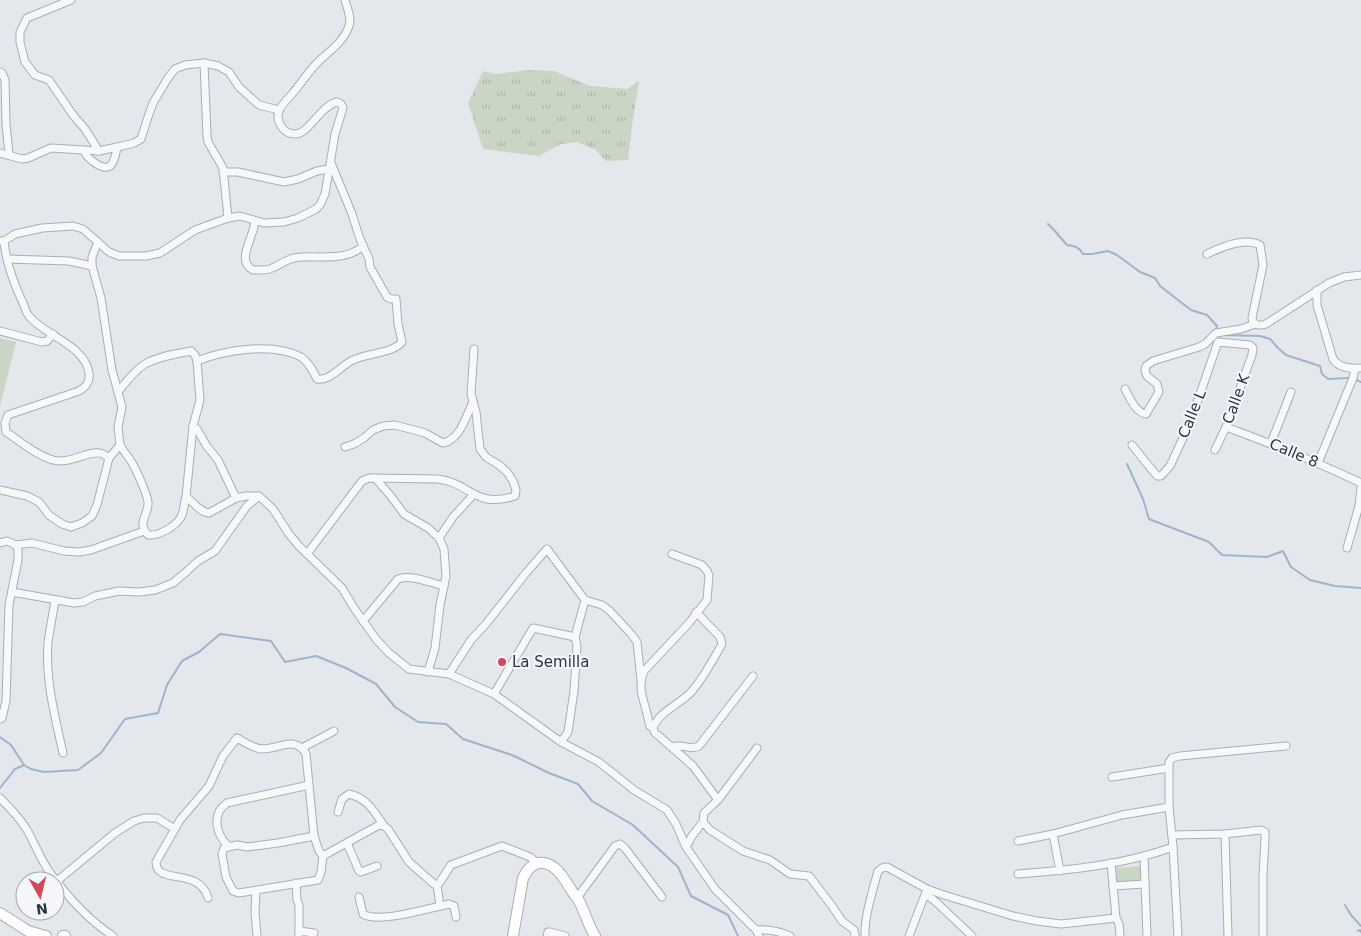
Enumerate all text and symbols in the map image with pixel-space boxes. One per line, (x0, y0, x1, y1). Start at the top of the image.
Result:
street label: Calle K (1219, 370, 1254, 426)
street label: Calle L (1174, 387, 1210, 441)
street label: Calle 8 (1267, 435, 1321, 471)
place label: La Semilla (512, 653, 589, 671)
marker: La Semilla (496, 656, 508, 668)
north arrow (15, 871, 65, 921)
text: N (35, 900, 49, 918)

